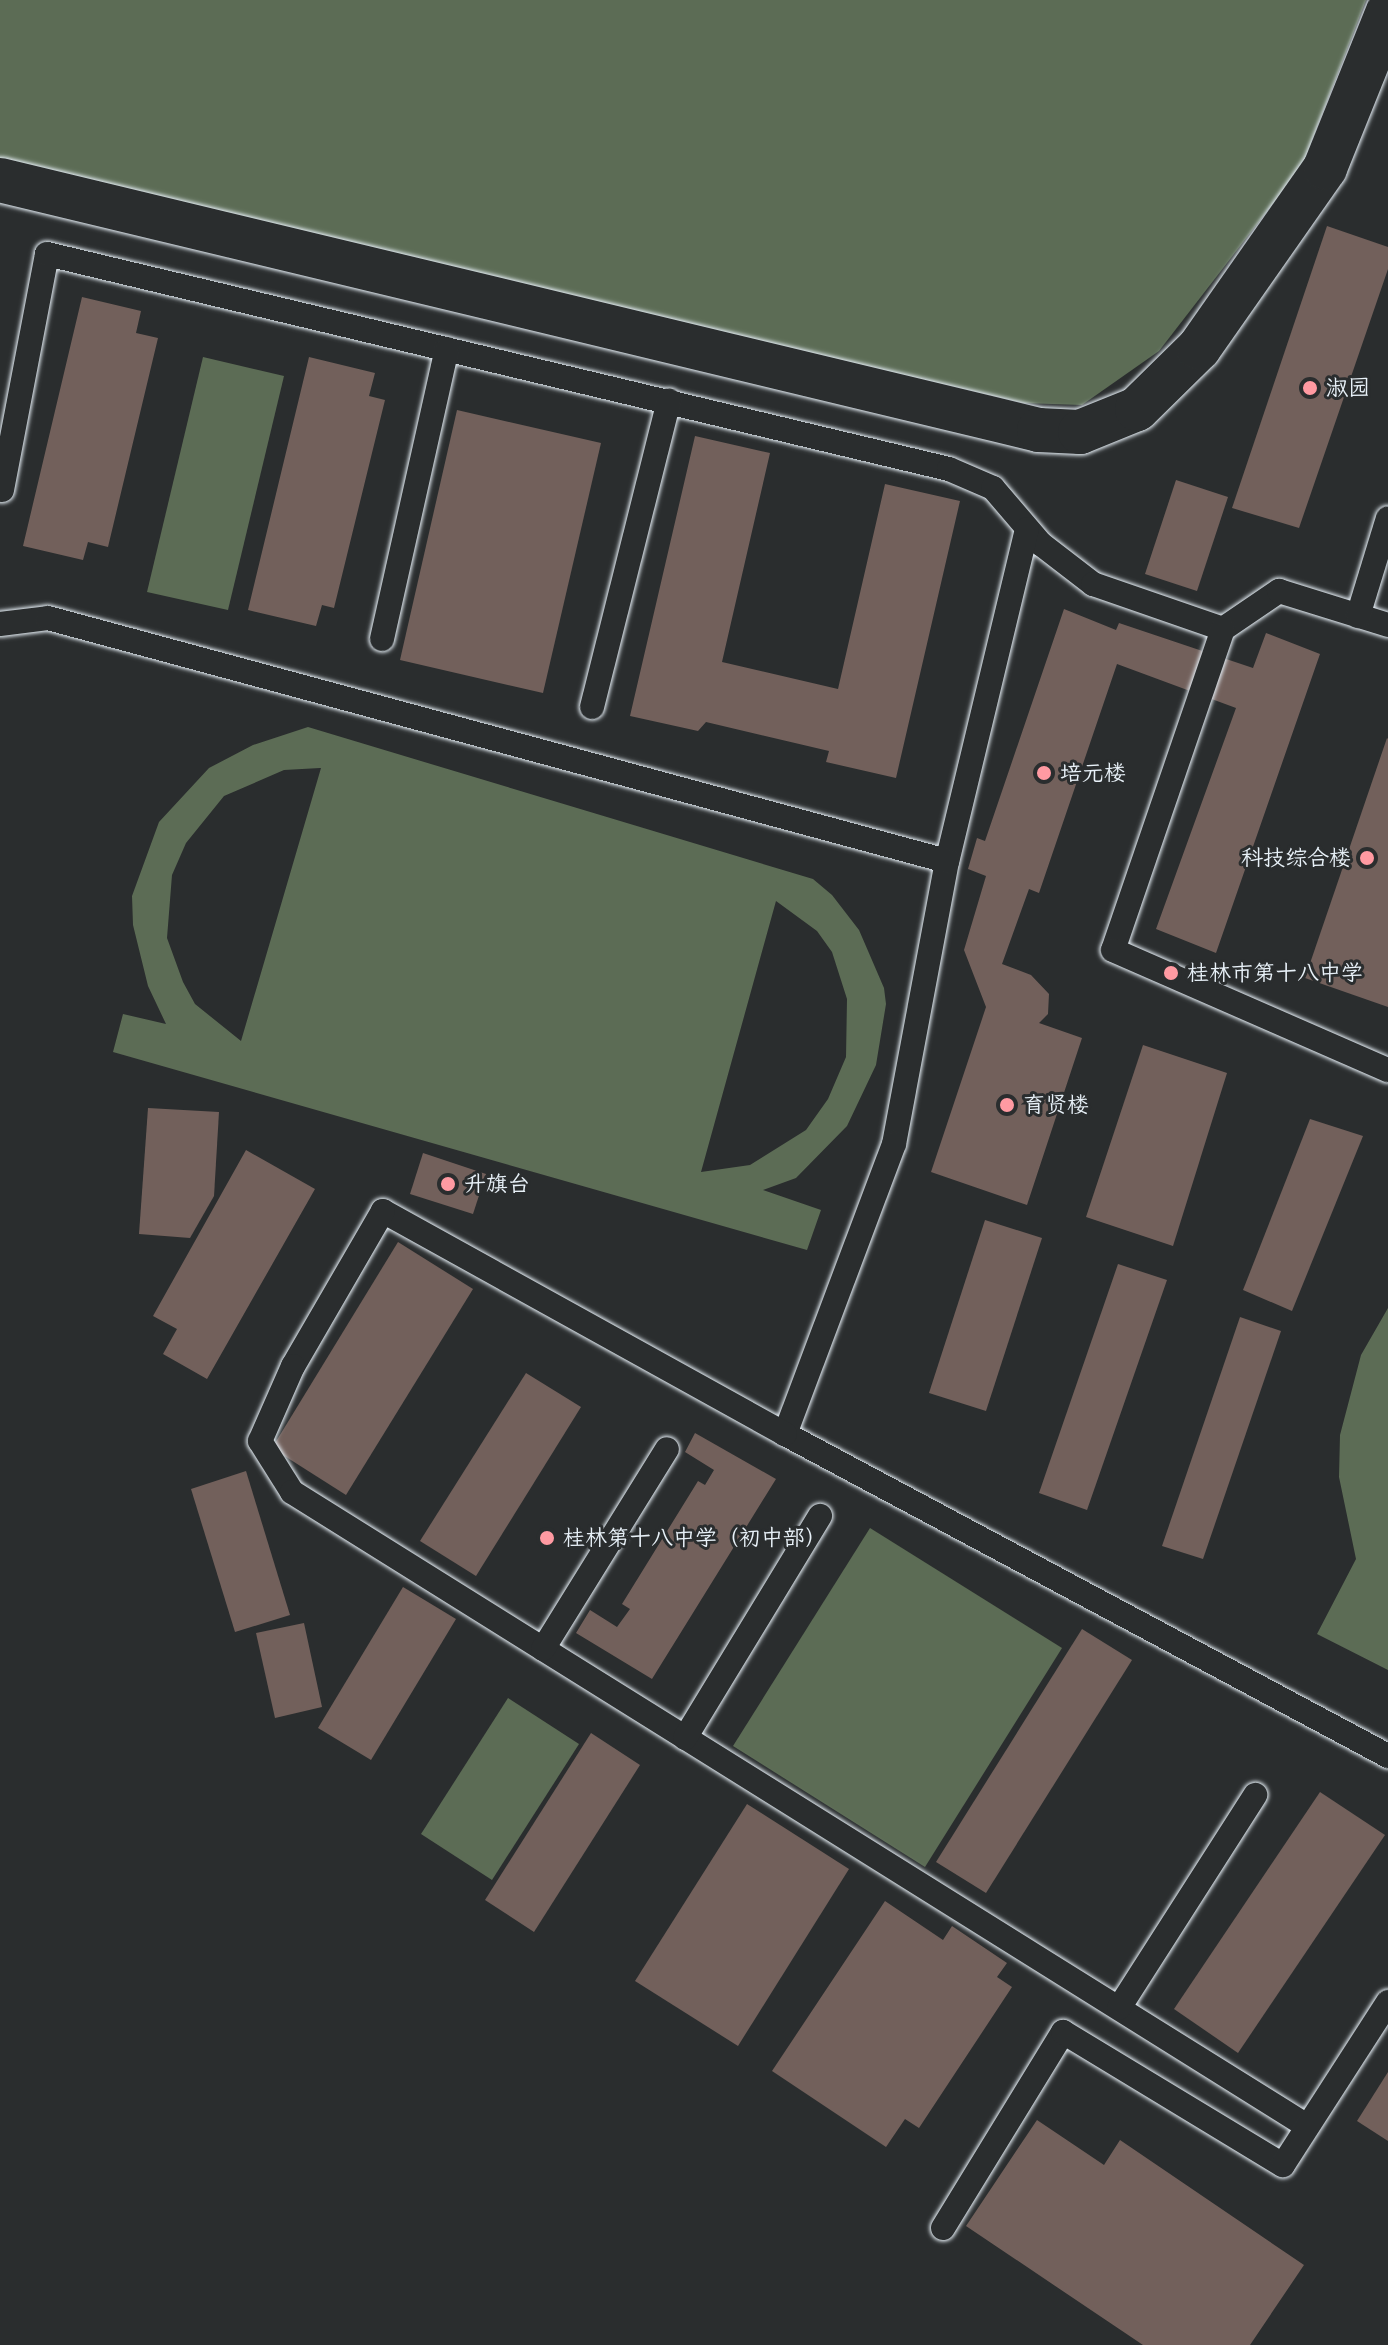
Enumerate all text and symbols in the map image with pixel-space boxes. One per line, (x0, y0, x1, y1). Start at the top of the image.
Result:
place label: 淑园 (1326, 375, 1370, 401)
marker: 淑园 (1301, 379, 1319, 397)
place label: 培元楼 (1060, 760, 1126, 786)
marker: 培元楼 (1035, 764, 1053, 782)
place label: 科技综合楼 (1241, 845, 1351, 871)
marker: 科技综合楼 (1358, 849, 1376, 867)
place label: 桂林市第十八中学 (1187, 960, 1363, 986)
marker: 桂林市第十八中学 (1162, 964, 1180, 982)
place label: 育贤楼 (1023, 1092, 1089, 1118)
marker: 育贤楼 (998, 1096, 1016, 1114)
place label: 升旗台 (464, 1171, 530, 1197)
marker: 升旗台 (439, 1175, 457, 1193)
place label: 桂林第十八中学（初中部） (563, 1525, 827, 1551)
marker: 桂林第十八中学（初中部） (538, 1529, 556, 1547)

